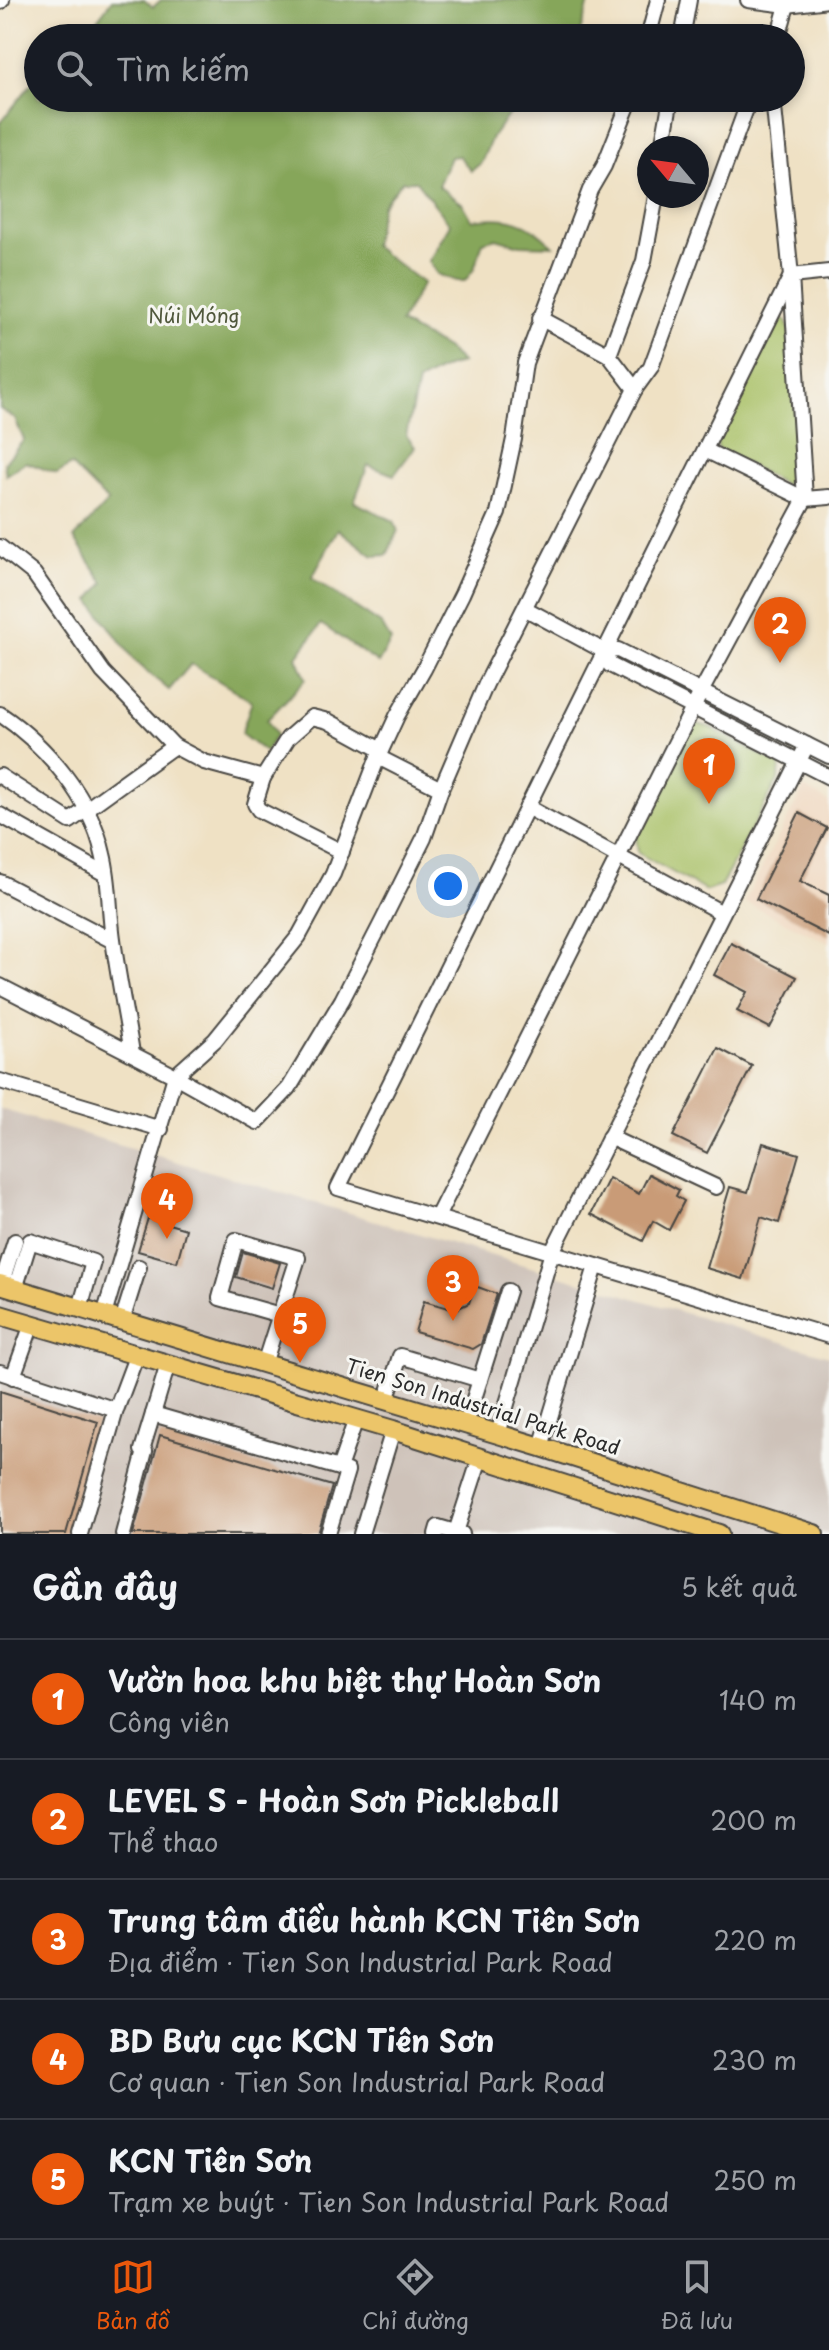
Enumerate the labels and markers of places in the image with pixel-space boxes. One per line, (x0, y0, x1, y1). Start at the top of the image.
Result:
pin: 2 (754, 597, 806, 663)
pin: 1 (683, 738, 735, 804)
pin: 4 (141, 1173, 193, 1239)
pin: 3 (427, 1255, 479, 1321)
pin: 5 (274, 1297, 326, 1363)

